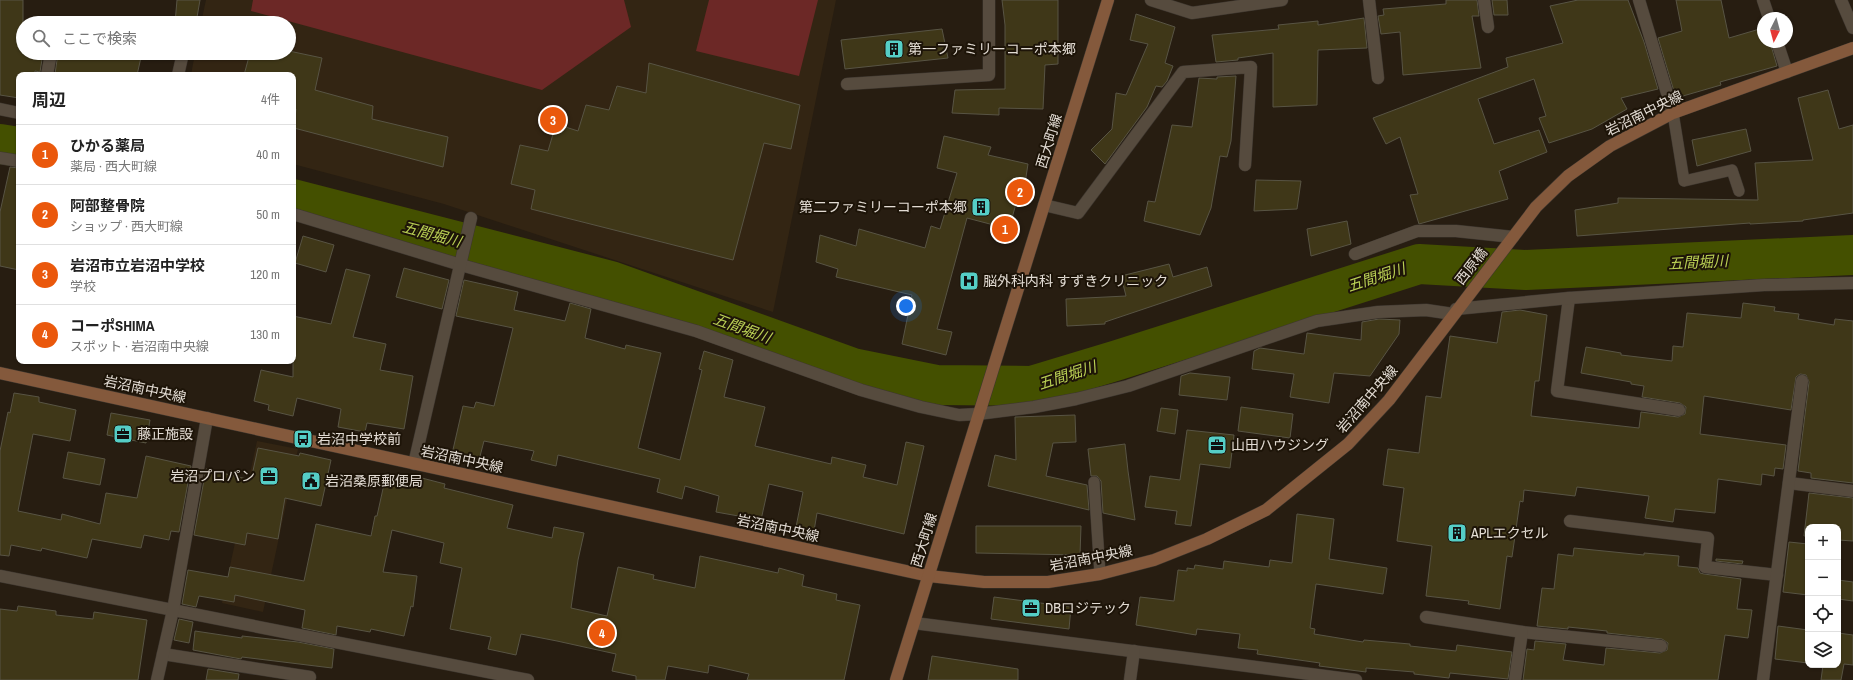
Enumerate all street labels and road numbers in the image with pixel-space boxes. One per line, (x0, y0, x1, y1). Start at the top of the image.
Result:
street label: 岩沼南中央線 (1602, 86, 1686, 140)
street label: 西大町線 (1032, 112, 1066, 170)
street label: 西原橋 (1451, 244, 1491, 288)
street label: 岩沼南中央線 (1333, 361, 1401, 437)
street label: 岩沼南中央線 (102, 371, 188, 407)
street label: 岩沼南中央線 (419, 441, 505, 477)
street label: 岩沼南中央線 (735, 510, 821, 546)
street label: 西大町線 (907, 511, 941, 569)
street label: 岩沼南中央線 (1048, 541, 1134, 575)

